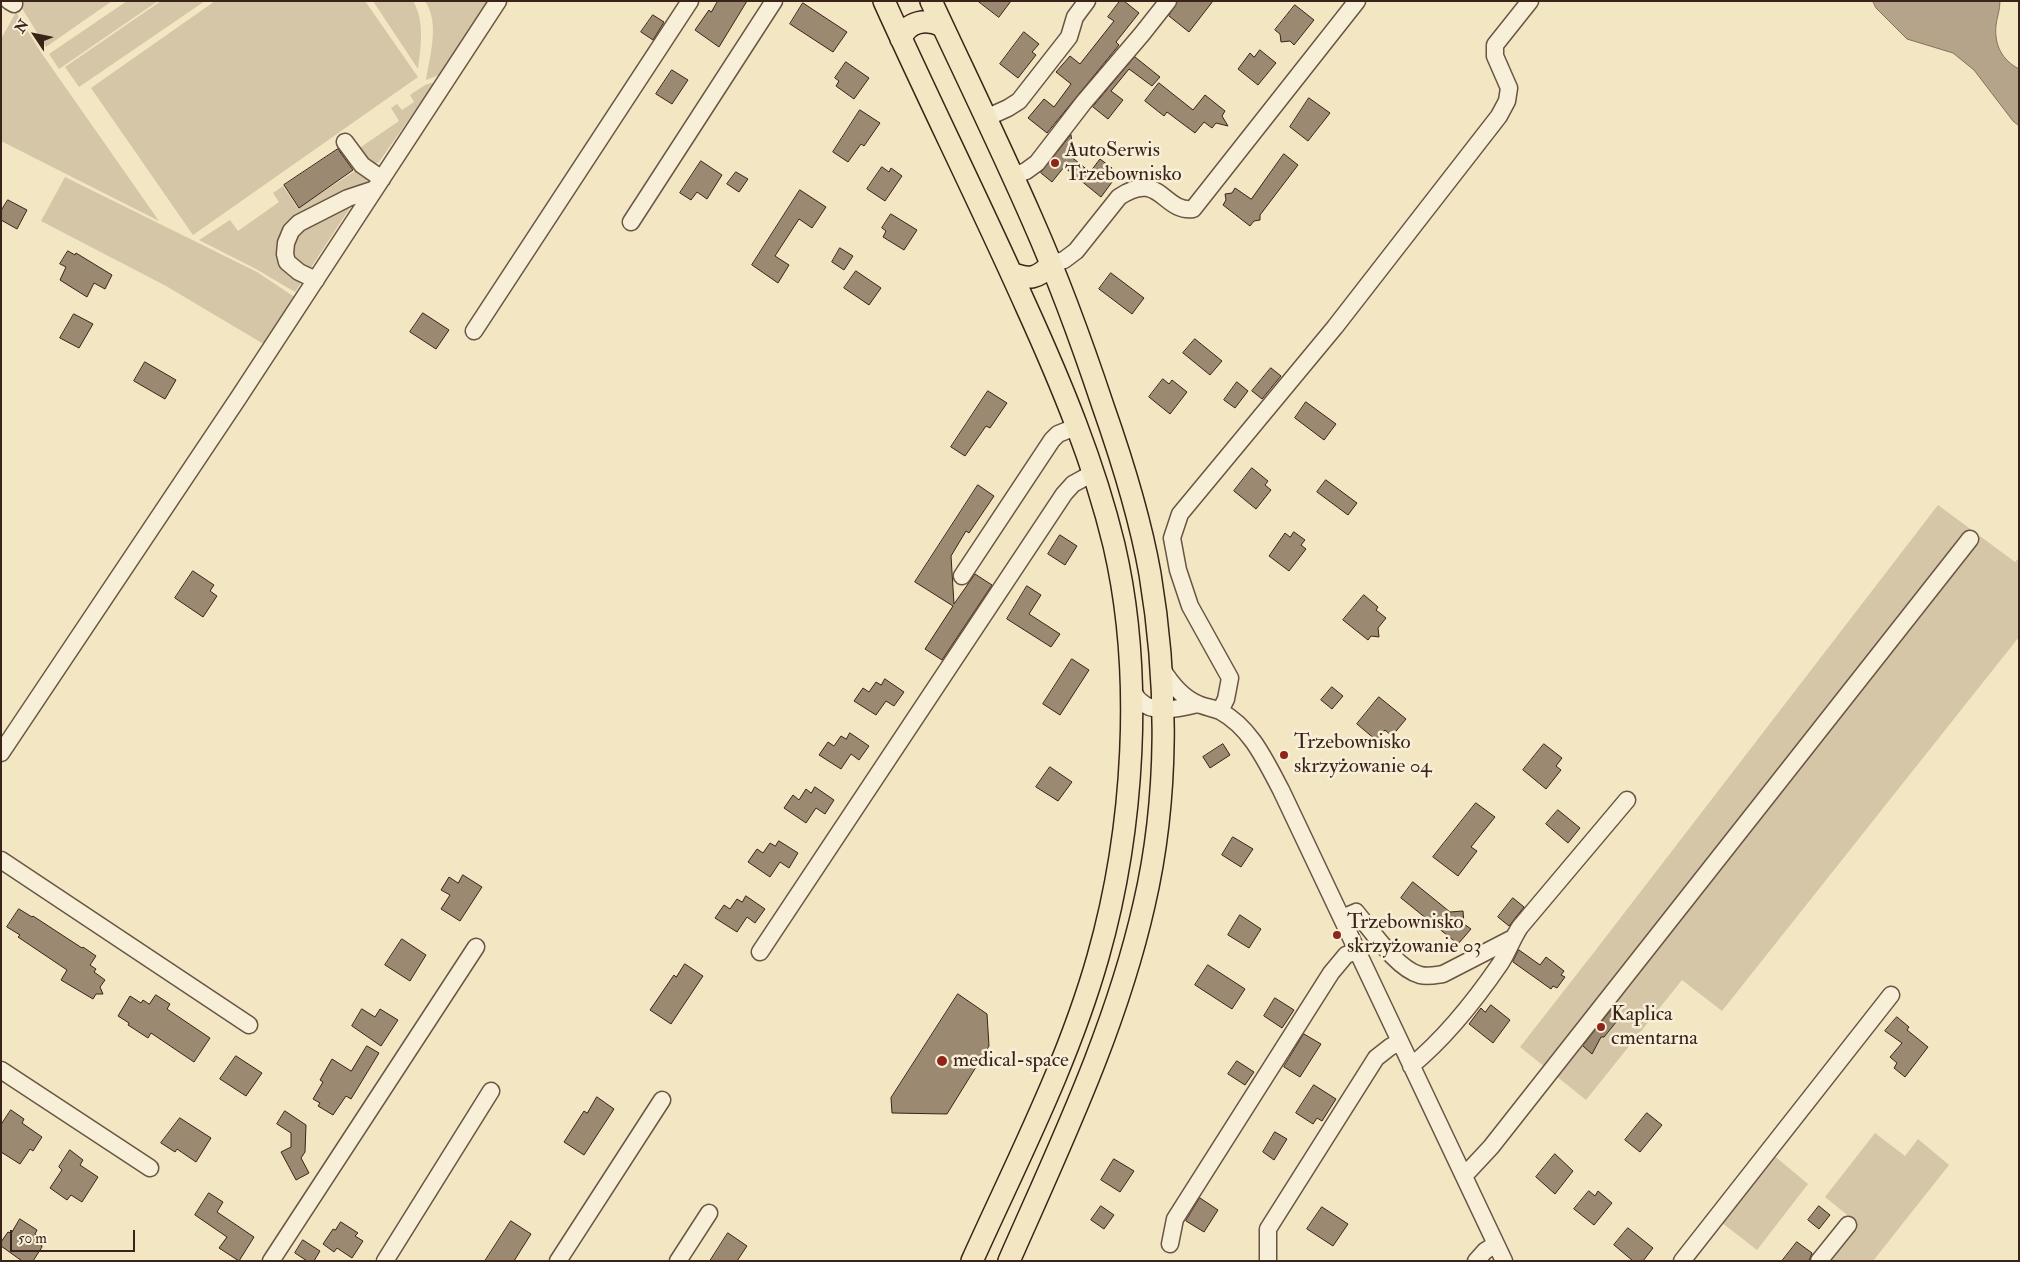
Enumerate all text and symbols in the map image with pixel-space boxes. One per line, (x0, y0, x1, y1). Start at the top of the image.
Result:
north arrow (10, 10, 60, 60)
text: N (12, 16, 33, 36)
place label: AutoSerwis Trzebownisko (1065, 138, 1182, 188)
marker: AutoSerwis Trzebownisko (1049, 157, 1061, 169)
place label: Trzebownisko skrzyżowanie 04 (1294, 730, 1432, 780)
marker: Trzebownisko skrzyżowanie 04 (1278, 749, 1290, 761)
place label: Trzebownisko skrzyżowanie 03 (1347, 910, 1482, 960)
marker: Trzebownisko skrzyżowanie 03 (1331, 929, 1343, 941)
place label: Kaplica cmentarna (1611, 1002, 1698, 1052)
marker: Kaplica cmentarna (1595, 1021, 1607, 1033)
place label: medical-space (953, 1048, 1069, 1074)
marker: medical-space (935, 1054, 949, 1068)
scale bar (12, 1220, 138, 1252)
text: 50 m (18, 1229, 47, 1248)

